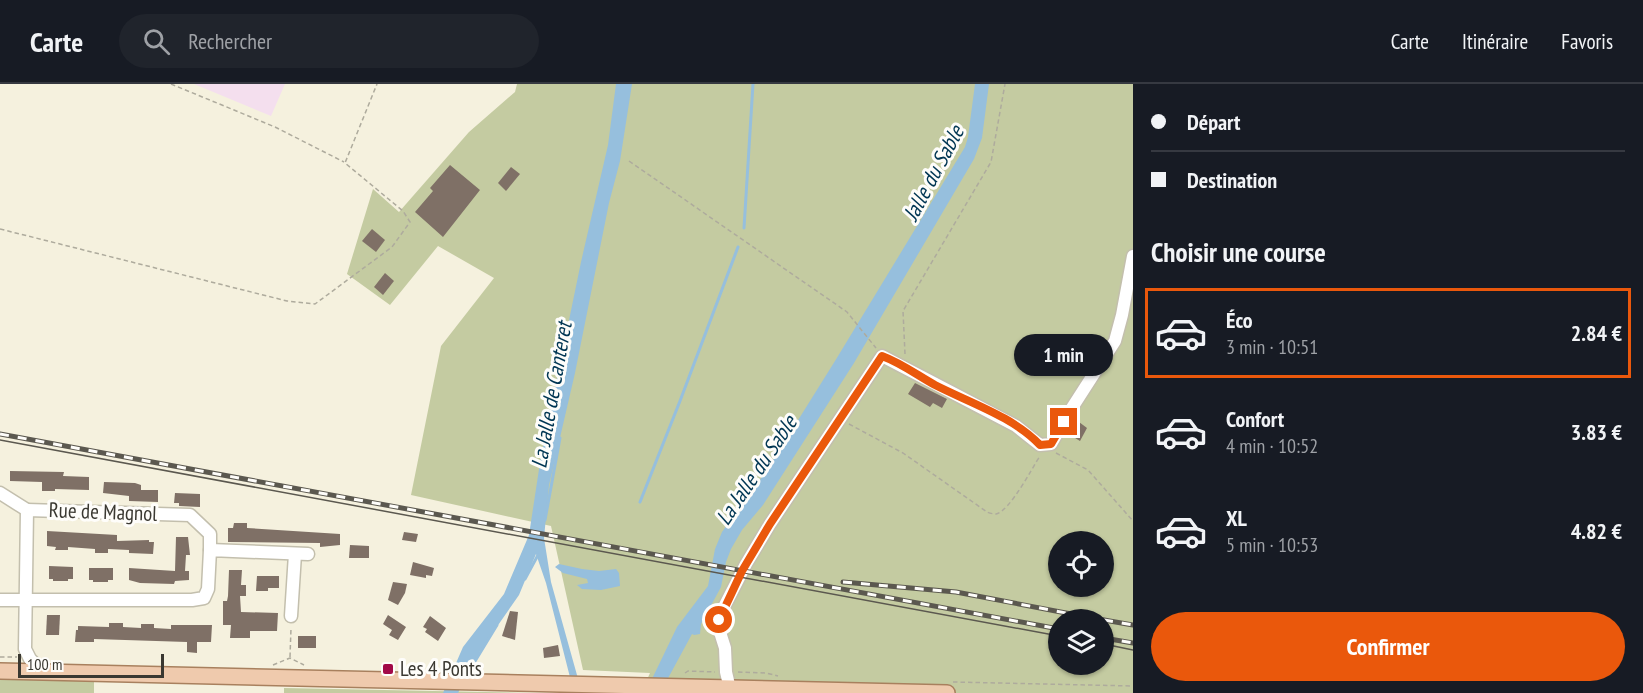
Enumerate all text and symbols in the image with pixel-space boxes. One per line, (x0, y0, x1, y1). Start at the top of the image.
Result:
search box (119, 14, 539, 68)
text: Carte (30, 23, 83, 60)
icon: search (140, 25, 173, 58)
text: Rechercher (188, 27, 272, 55)
text: Carte (1391, 28, 1429, 55)
text: Itinéraire (1462, 28, 1528, 55)
text: Favoris (1561, 28, 1613, 55)
text: Départ (1187, 108, 1241, 136)
water label: Jalle du Sable (896, 119, 971, 226)
text: Destination (1187, 166, 1277, 194)
text: Choisir une course (1151, 235, 1326, 269)
icon: car (1154, 306, 1208, 360)
text: Éco (1226, 306, 1253, 334)
water label: La Jalle de Canteret (524, 317, 578, 470)
text: 2.84 € (1571, 319, 1622, 347)
text: 3 min · 10:51 (1226, 334, 1318, 360)
callout: 1 min (1014, 335, 1114, 377)
text: 1 min (1043, 342, 1084, 368)
icon: car (1154, 405, 1208, 459)
text: Confort (1226, 405, 1284, 433)
water label: La Jalle du Sable (709, 408, 804, 530)
route end (1050, 408, 1077, 435)
text: 3.83 € (1571, 418, 1622, 446)
text: 4 min · 10:52 (1226, 433, 1318, 459)
street label: Rue de Magnol (48, 496, 158, 527)
icon: car (1154, 504, 1208, 558)
text: XL (1226, 504, 1247, 532)
text: 4.82 € (1571, 517, 1622, 545)
map controls (1048, 531, 1114, 675)
button: locate (1048, 531, 1114, 597)
text: 5 min · 10:53 (1226, 532, 1318, 558)
route start (705, 606, 732, 633)
button: layers (1048, 609, 1114, 675)
button: Confirmer (1151, 612, 1625, 681)
scale bar (18, 651, 164, 678)
text: 100 m (27, 654, 62, 674)
place label: Les 4 Ponts (400, 655, 482, 682)
marker: Les 4 Ponts (381, 662, 395, 676)

